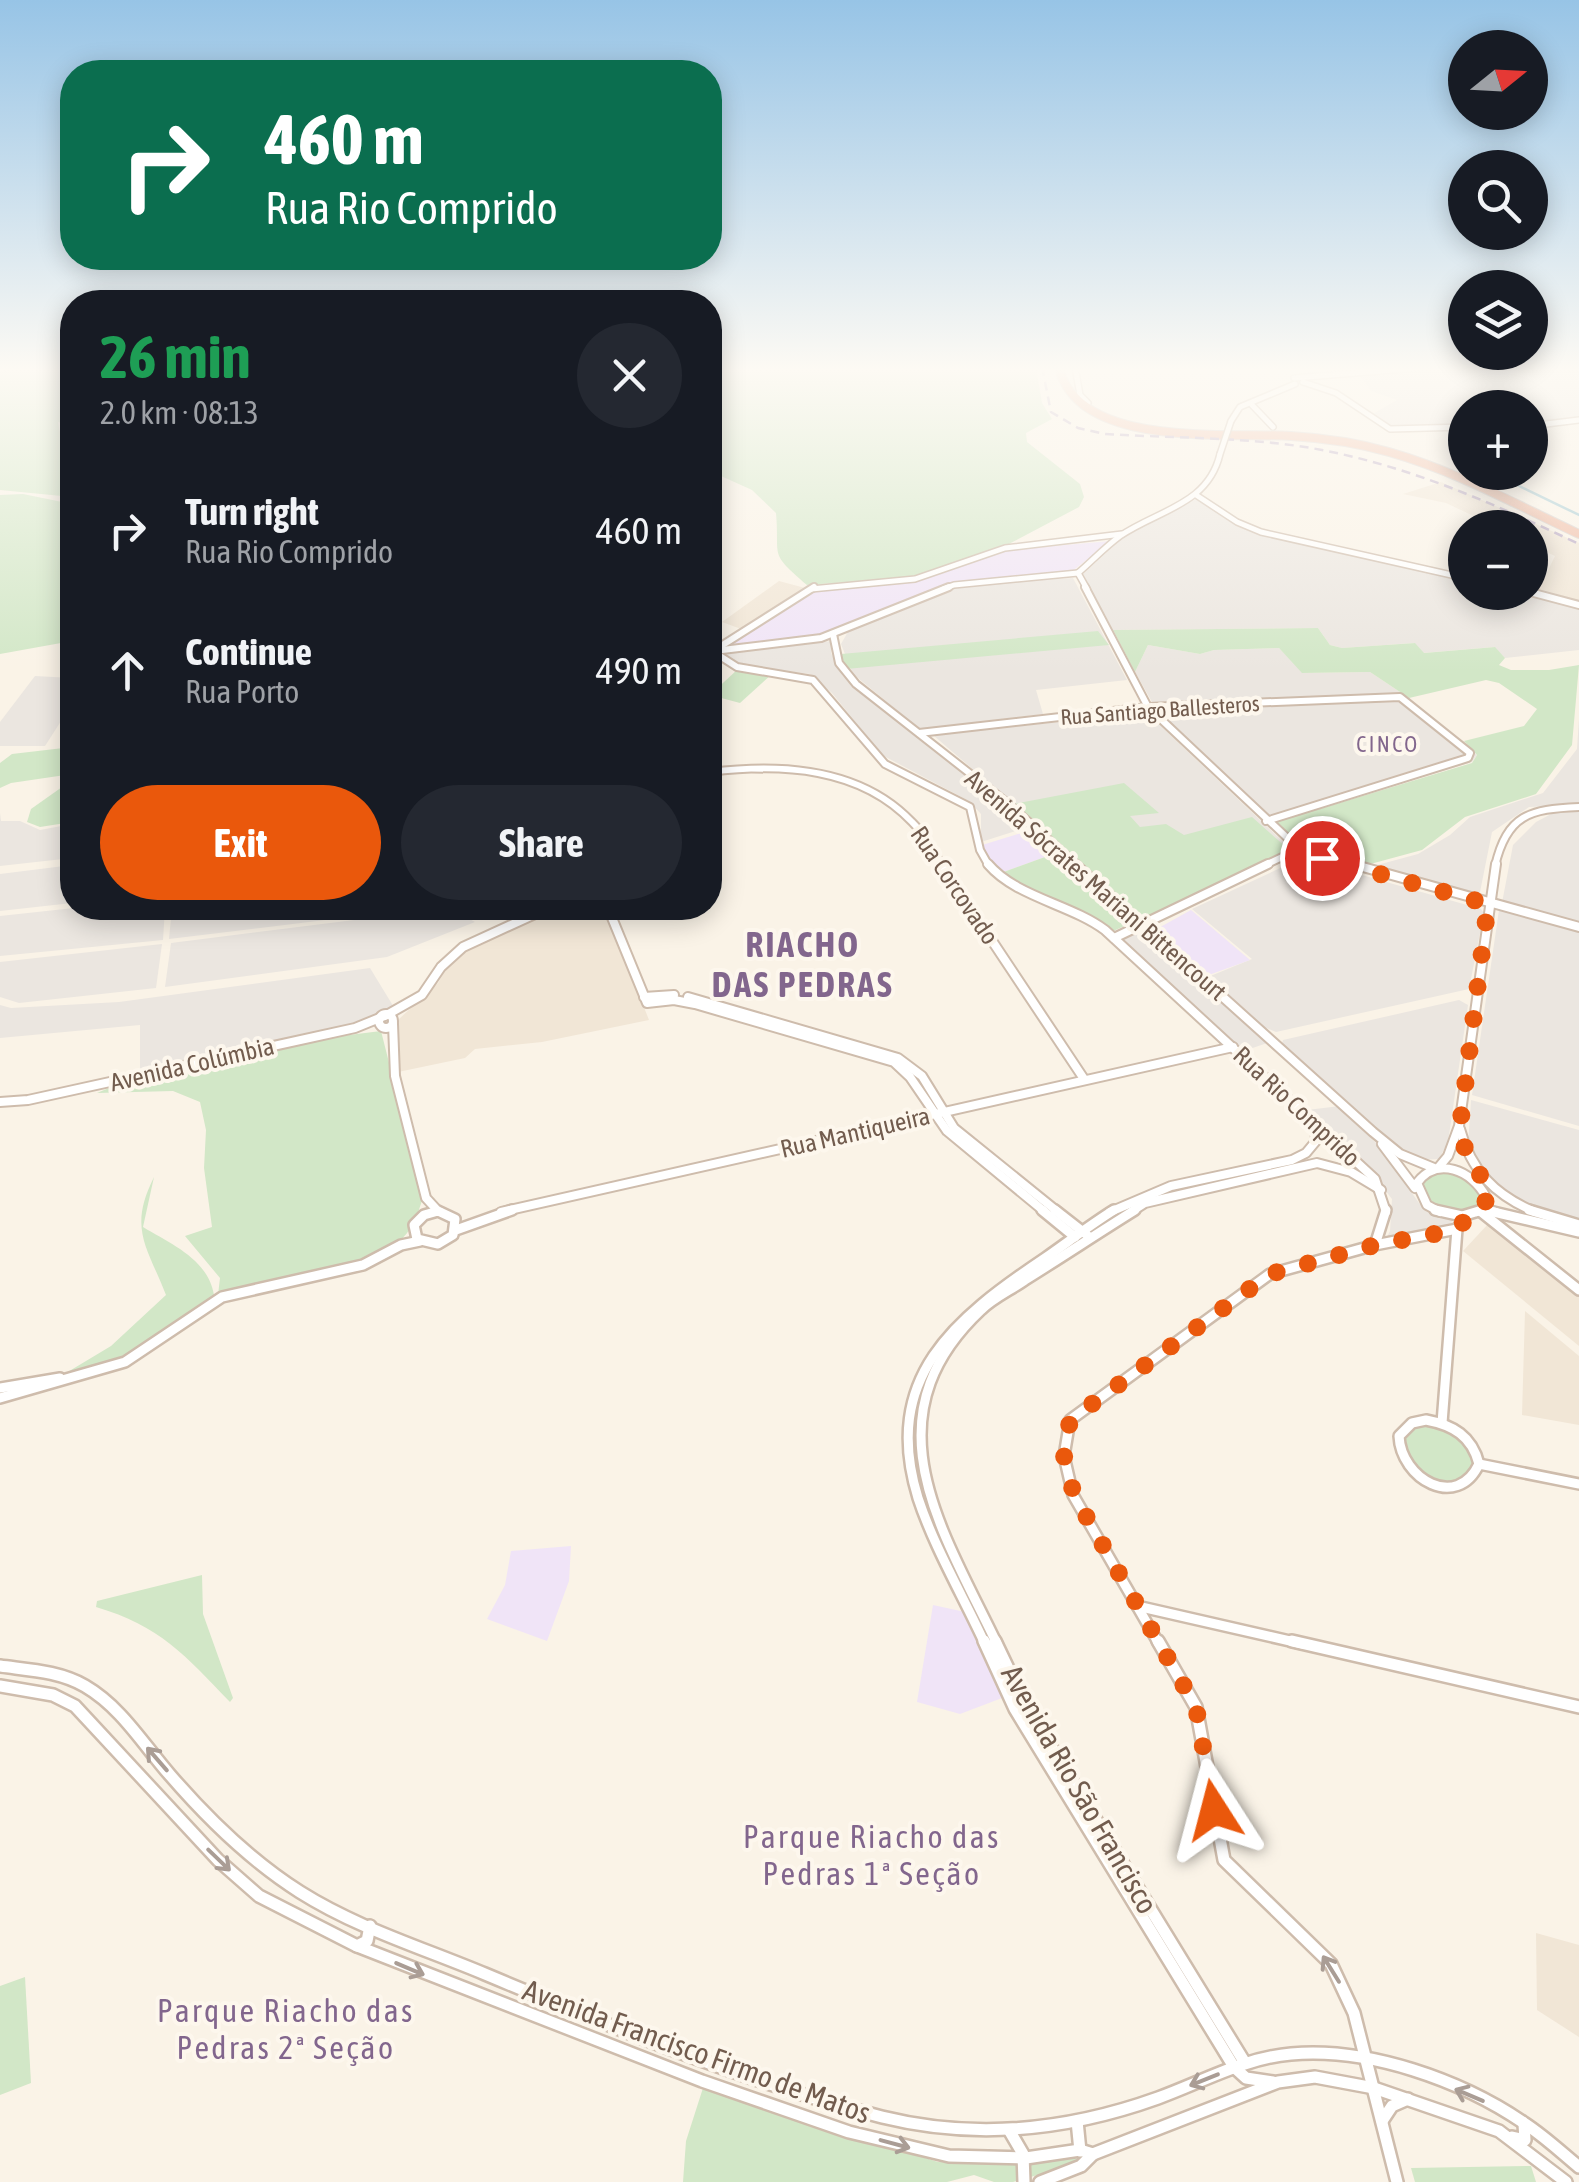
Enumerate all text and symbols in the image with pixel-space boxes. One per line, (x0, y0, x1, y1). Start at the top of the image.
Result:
north arrow (1448, 30, 1548, 130)
map controls (1448, 30, 1548, 610)
text: 460 m (265, 99, 424, 179)
icon: right (100, 100, 230, 230)
button: search (1448, 150, 1548, 250)
text: Rua Rio Comprido (265, 182, 558, 234)
button: layers (1448, 270, 1548, 370)
text: 26 min (100, 322, 251, 391)
button: close (577, 323, 682, 428)
button: + (1448, 390, 1548, 490)
text: 2.0 km · 08:13 (100, 394, 259, 431)
text: Turn right (185, 490, 319, 533)
icon: right (100, 503, 155, 558)
text: 460 m (596, 509, 682, 552)
button: − (1448, 510, 1548, 610)
text: Rua Rio Comprido (185, 533, 393, 570)
text: Continue (185, 630, 312, 673)
icon: ahead (100, 643, 155, 698)
text: 490 m (596, 649, 682, 692)
text: Rua Porto (185, 673, 299, 710)
street label: Rua Santiago Ballesteros (1060, 690, 1261, 730)
district label: CINCO (1356, 731, 1420, 757)
street label: Avenida Sócrates Mariani Bittencourt (960, 764, 1232, 1006)
button: Exit (100, 785, 381, 900)
button: Share (401, 785, 682, 900)
pin (1280, 816, 1365, 901)
street label: Rua Corcovado (905, 821, 1005, 949)
icon: arrive (1295, 831, 1350, 886)
district label: RIACHO DAS PEDRAS (712, 924, 894, 1004)
street label: Avenida Colúmbia (107, 1032, 277, 1096)
street label: Rua Rio Comprido (1228, 1040, 1366, 1172)
street label: Rua Mantiqueira (778, 1101, 932, 1163)
street label: Avenida Rio São Francisco (995, 1659, 1165, 1919)
one-way arrow (146, 1747, 168, 1773)
position arrow (1162, 1758, 1266, 1862)
district label: Parque Riacho das Pedras 1ª Seção (743, 1818, 1001, 1892)
one-way arrow (207, 1848, 231, 1872)
one-way arrow (1321, 1956, 1341, 1984)
one-way arrow (394, 1961, 425, 1979)
street label: Avenida Francisco Firmo de Matos (519, 1972, 875, 2130)
district label: Parque Riacho das Pedras 2ª Seção (157, 1992, 415, 2066)
one-way arrow (1189, 2072, 1219, 2090)
one-way arrow (1454, 2084, 1485, 2102)
one-way arrow (878, 2136, 910, 2155)

